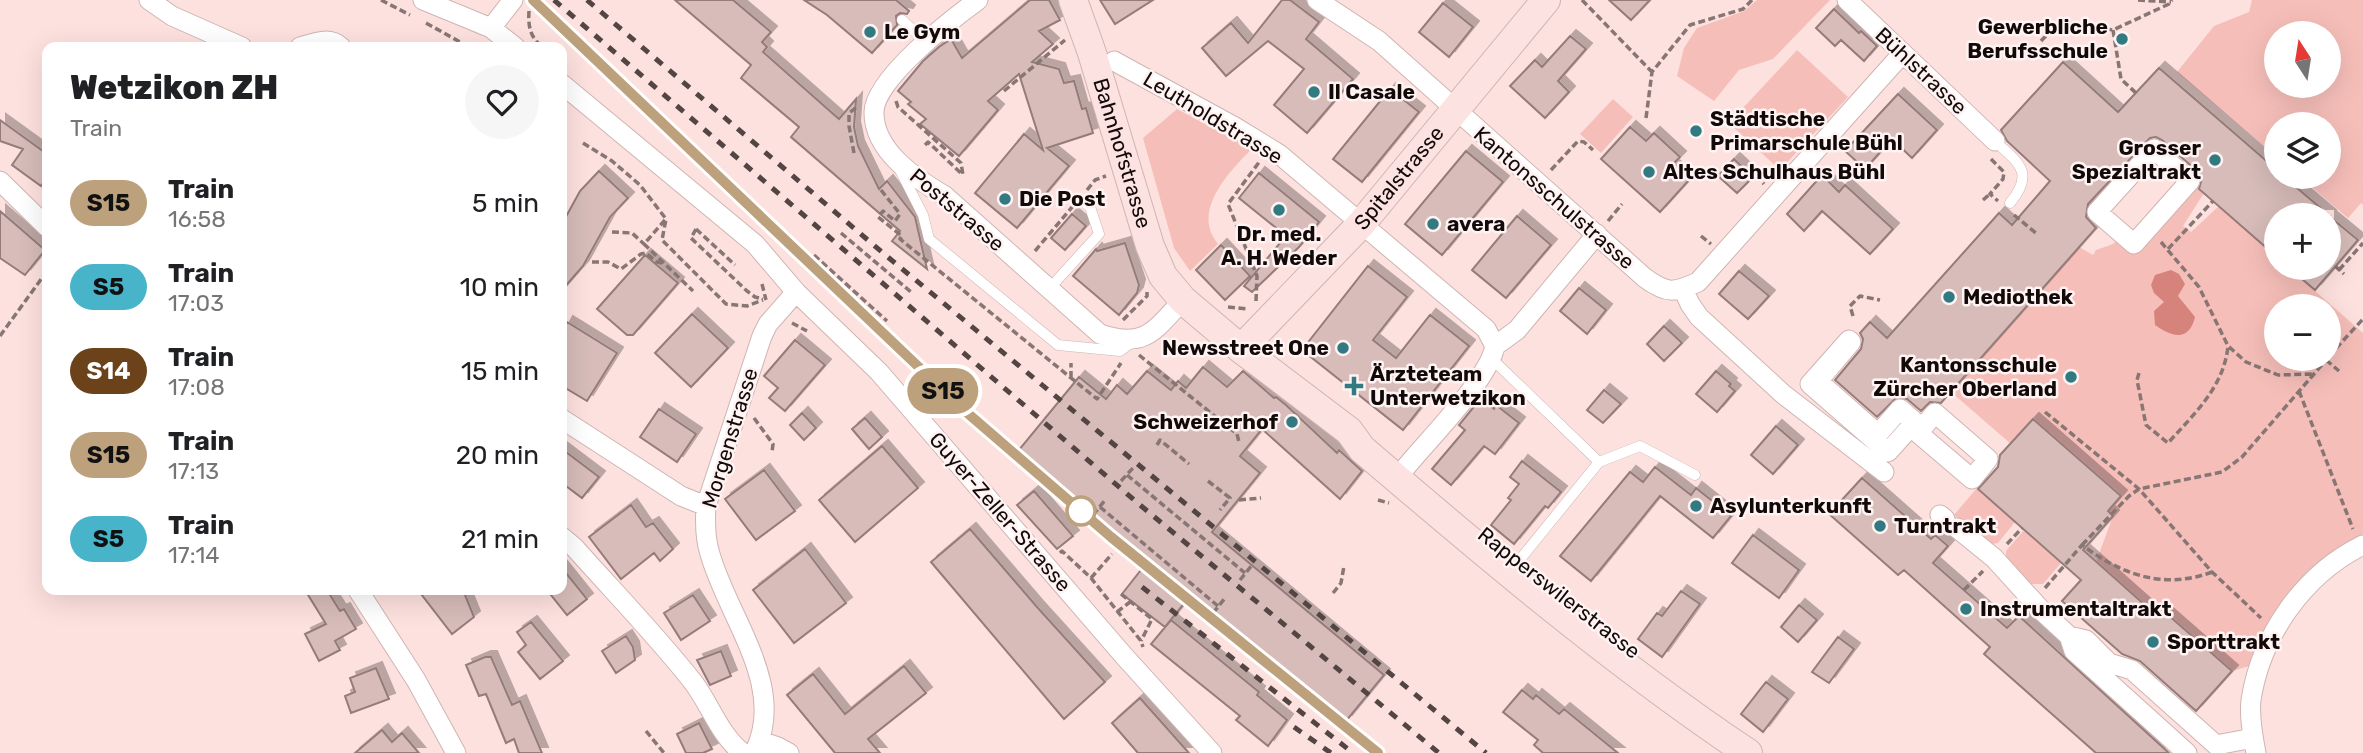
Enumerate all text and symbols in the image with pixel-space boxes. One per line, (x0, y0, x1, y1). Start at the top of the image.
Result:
place label: Gewerbliche Berufsschule (1967, 14, 2108, 63)
place label: Le Gym (884, 19, 960, 44)
north arrow (2264, 21, 2342, 98)
map controls (2264, 21, 2341, 371)
street label: Bühlstrasse (1870, 22, 1972, 119)
marker: Le Gym (862, 24, 878, 40)
marker: Gewerbliche Berufsschule (2114, 31, 2130, 47)
button: heart (465, 65, 539, 139)
street label: Leutholdstrasse (1139, 66, 1287, 169)
text: Wetzikon ZH (70, 68, 278, 107)
street label: Bahnhofstrasse (1088, 75, 1157, 231)
place label: Il Casale (1328, 79, 1415, 104)
marker: Il Casale (1306, 84, 1322, 100)
place label: Städtische Primarschule Bühl (1710, 106, 1903, 155)
button: layers (2264, 112, 2341, 189)
text: Train (70, 114, 122, 142)
street label: Spitalstrasse (1349, 121, 1449, 235)
street label: Kantonsschulstrasse (1469, 121, 1640, 274)
marker: Städtische Primarschule Bühl (1688, 123, 1704, 139)
place label: Grosser Spezialtrakt (2072, 135, 2201, 184)
marker: Grosser Spezialtrakt (2207, 152, 2223, 168)
place label: Altes Schulhaus Bühl (1663, 159, 1885, 184)
street label: Poststrasse (905, 163, 1010, 256)
marker: Altes Schulhaus Bühl (1641, 164, 1657, 180)
text: Train (168, 174, 234, 205)
place label: Die Post (1019, 186, 1105, 211)
text: 5 min (472, 188, 539, 219)
text: S15 (87, 189, 130, 217)
marker: Die Post (997, 191, 1013, 207)
marker: Dr. med. A. H. Weder (1271, 202, 1287, 218)
button: + (2264, 203, 2341, 280)
text: 16:58 (168, 205, 226, 233)
place label: avera (1447, 211, 1505, 236)
marker: avera (1425, 216, 1441, 232)
place label: Dr. med. A. H. Weder (1221, 221, 1338, 270)
text: Train (168, 258, 234, 289)
text: 10 min (460, 272, 539, 303)
text: S5 (93, 273, 124, 301)
place label: Mediothek (1963, 284, 2074, 309)
text: 17:03 (168, 289, 224, 317)
marker: Mediothek (1941, 289, 1957, 305)
button: − (2264, 294, 2341, 371)
place label: Newsstreet One (1162, 335, 1329, 360)
marker: Newsstreet One (1335, 340, 1351, 356)
text: Train (168, 342, 234, 373)
place label: Kantonsschule Zürcher Oberland (1873, 352, 2057, 401)
text: 15 min (461, 356, 539, 387)
text: S14 (86, 357, 131, 385)
place label: Ärzteteam Unterwetzikon (1370, 361, 1526, 410)
street label: Morgenstrasse (696, 365, 763, 511)
line badge: S15 (903, 368, 983, 414)
marker: Kantonsschule Zürcher Oberland (2063, 369, 2079, 385)
text: 17:08 (168, 373, 225, 401)
marker: Ärzteteam Unterwetzikon (1344, 376, 1364, 396)
text: S15 (921, 377, 965, 405)
place label: Schweizerhof (1133, 409, 1279, 434)
marker: Schweizerhof (1284, 414, 1300, 430)
text: Train (168, 426, 234, 457)
street label: Guyer-Zeller-Strasse (924, 427, 1076, 597)
text: 20 min (456, 440, 539, 471)
text: S15 (87, 441, 130, 469)
text: 17:13 (168, 457, 219, 485)
place label: Asylunterkunft (1710, 493, 1872, 518)
unlabelled marker (1066, 496, 1096, 526)
marker: Asylunterkunft (1688, 498, 1704, 514)
text: Train (168, 510, 234, 541)
place label: Turntrakt (1894, 513, 1996, 538)
marker: Turntrakt (1872, 518, 1888, 534)
street label: Rapperswilerstrasse (1473, 522, 1645, 664)
text: 21 min (461, 524, 539, 555)
text: S5 (93, 525, 124, 553)
text: 17:14 (168, 541, 220, 569)
place label: Instrumentaltrakt (1980, 596, 2172, 621)
marker: Instrumentaltrakt (1958, 601, 1974, 617)
place label: Sporttrakt (2167, 629, 2280, 654)
marker: Sporttrakt (2145, 634, 2161, 650)

